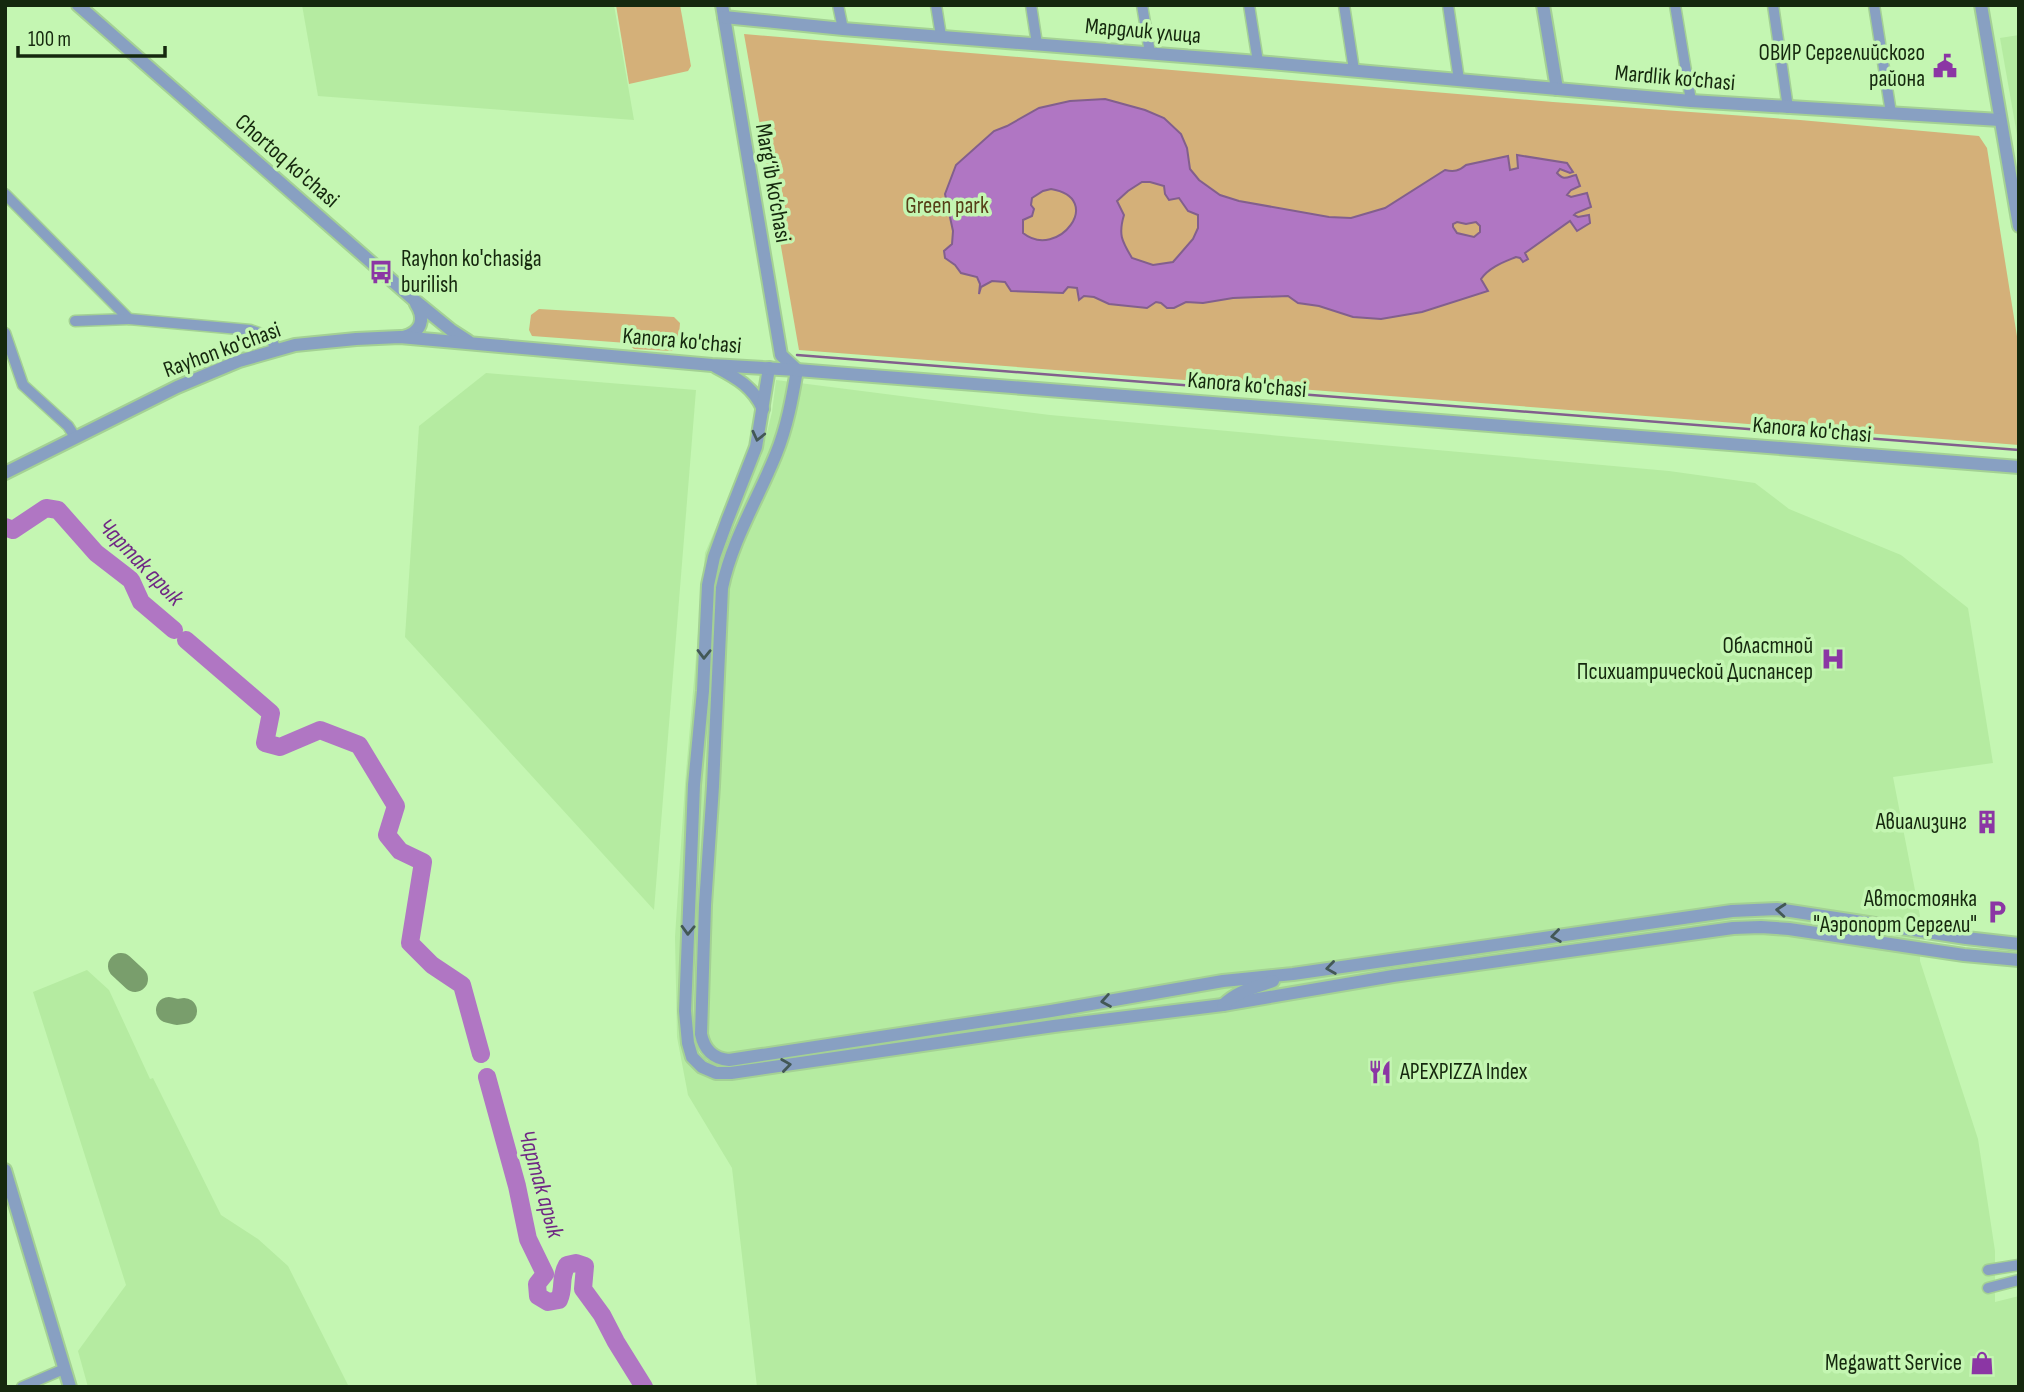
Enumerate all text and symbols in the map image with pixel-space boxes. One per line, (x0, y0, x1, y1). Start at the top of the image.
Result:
street label: Мардлик улица (1084, 12, 1202, 50)
scale bar (18, 14, 164, 58)
text: 100 m (28, 27, 71, 52)
place label: ОВИР Сергелийского района (1759, 39, 1925, 93)
public building icon: ОВИР Сергелийского района (1931, 52, 1959, 80)
street label: Mardlik ko‘chasi (1614, 59, 1736, 97)
street label: Chortoq ko'chasi (229, 108, 345, 214)
street label: Marg‘ib ko‘chasi (749, 121, 797, 245)
park label: Green park (905, 192, 989, 220)
place label: Rayhon ko'chasiga burilish (401, 245, 542, 299)
bus stop icon: Rayhon ko'chasiga burilish (367, 258, 395, 286)
street label: Rayhon ko'chasi (160, 316, 284, 384)
street label: Kanora ko'chasi (621, 322, 743, 360)
street label: Kanora ko'chasi (1186, 366, 1308, 404)
street label: Kanora ko'chasi (1751, 411, 1873, 449)
one-way arrow (752, 430, 767, 442)
water label: Чартак арык (92, 512, 190, 612)
place label: Областной Психиатрической Диспансер (1577, 632, 1813, 686)
hospital icon: Областной Психиатрической Диспансер (1819, 645, 1847, 673)
one-way arrow (696, 650, 712, 660)
place label: Авиализинг (1875, 808, 1967, 836)
building icon: Авиализинг (1973, 808, 2001, 836)
place label: Автостоянка "Аэропорт Сергели" (1813, 885, 1977, 939)
parking icon: Автостоянка "Аэропорт Сергели" (1983, 898, 2011, 926)
one-way arrow (1776, 903, 1787, 918)
one-way arrow (681, 925, 696, 936)
one-way arrow (1550, 929, 1562, 944)
one-way arrow (1325, 960, 1337, 975)
one-way arrow (1100, 993, 1112, 1008)
one-way arrow (780, 1058, 792, 1073)
restaurant icon: APEXPIZZA Index (1366, 1058, 1394, 1086)
place label: APEXPIZZA Index (1399, 1058, 1528, 1086)
water label: Чартак арык (512, 1127, 570, 1242)
place label: Megawatt Service (1825, 1349, 1962, 1377)
shop icon: Megawatt Service (1968, 1349, 1996, 1377)

